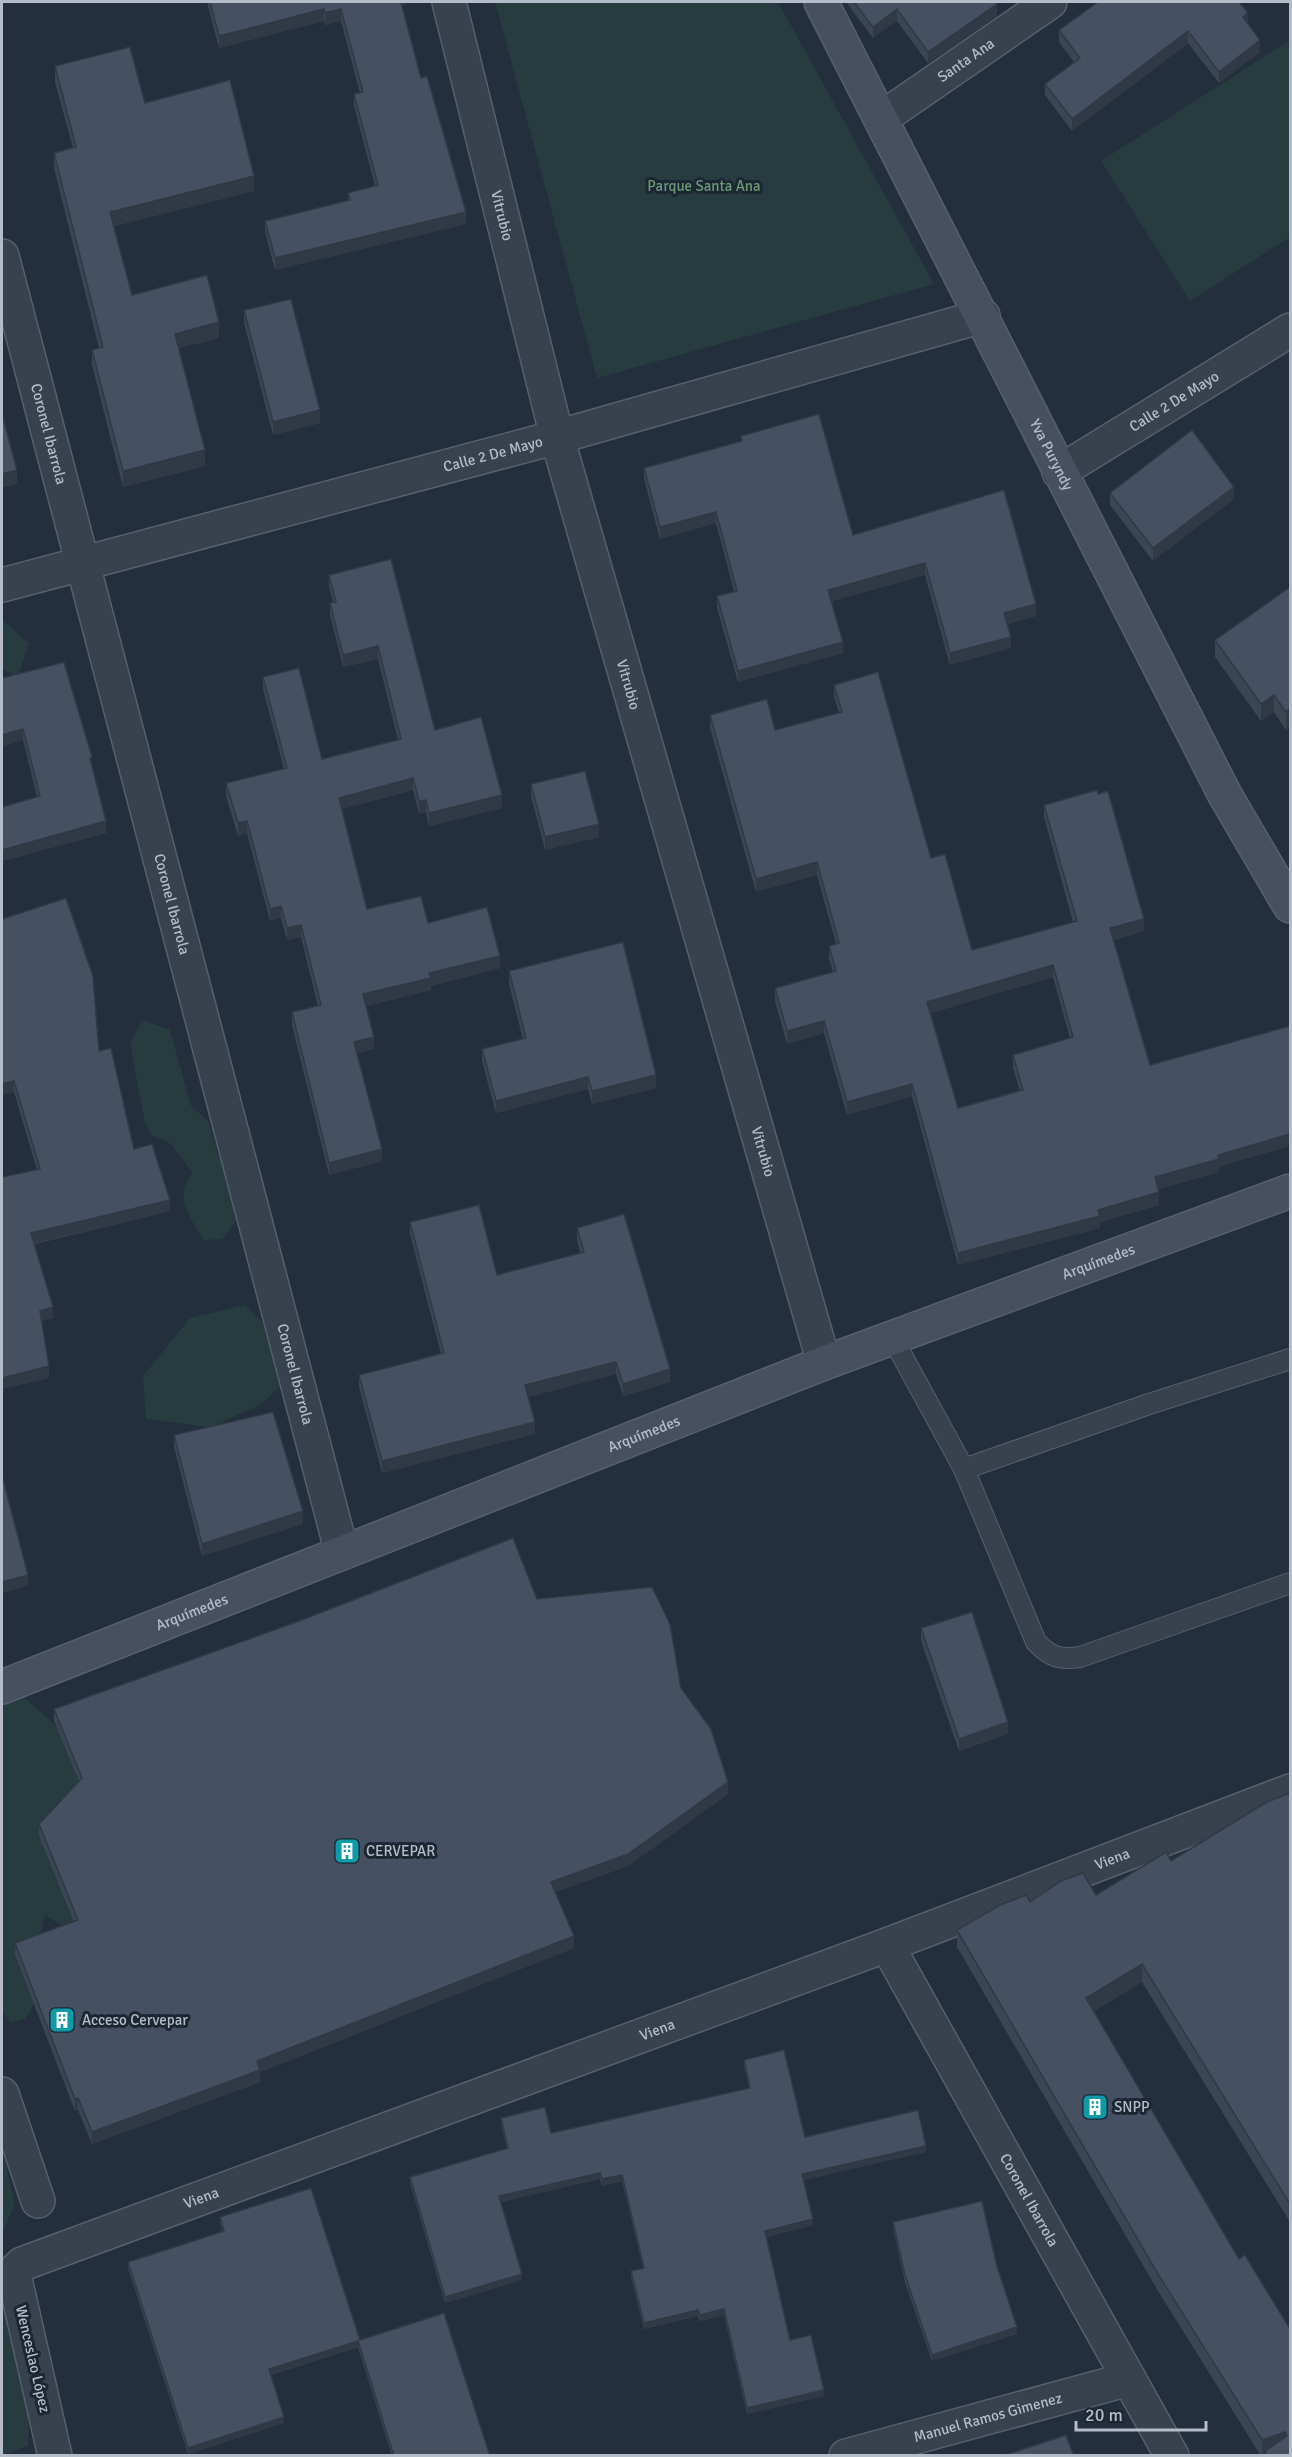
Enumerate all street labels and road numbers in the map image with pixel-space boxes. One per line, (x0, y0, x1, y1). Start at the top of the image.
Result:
street label: Santa Ana (934, 34, 998, 86)
street label: Vitrubio (487, 188, 517, 243)
street label: Calle 2 De Mayo (1126, 367, 1222, 436)
street label: Coronel Ibarrola (27, 381, 71, 486)
street label: Yva Puryndy (1026, 416, 1077, 493)
street label: Calle 2 De Mayo (441, 432, 545, 476)
street label: Vitrubio (613, 657, 644, 712)
street label: Coronel Ibarrola (150, 852, 194, 957)
street label: Vitrubio (747, 1124, 779, 1179)
street label: Arquímedes (1059, 1240, 1138, 1283)
street label: Coronel Ibarrola (273, 1322, 317, 1427)
street label: Arquímedes (605, 1411, 683, 1456)
street label: Arquímedes (153, 1590, 231, 1635)
street label: Viena (1092, 1844, 1132, 1874)
street label: Viena (637, 2015, 677, 2044)
street label: Coronel Ibarrola (996, 2150, 1062, 2250)
street label: Viena (181, 2183, 221, 2213)
street label: Wenceslao López (12, 2304, 54, 2415)
street label: Manuel Ramos Gimenez (912, 2389, 1064, 2446)

